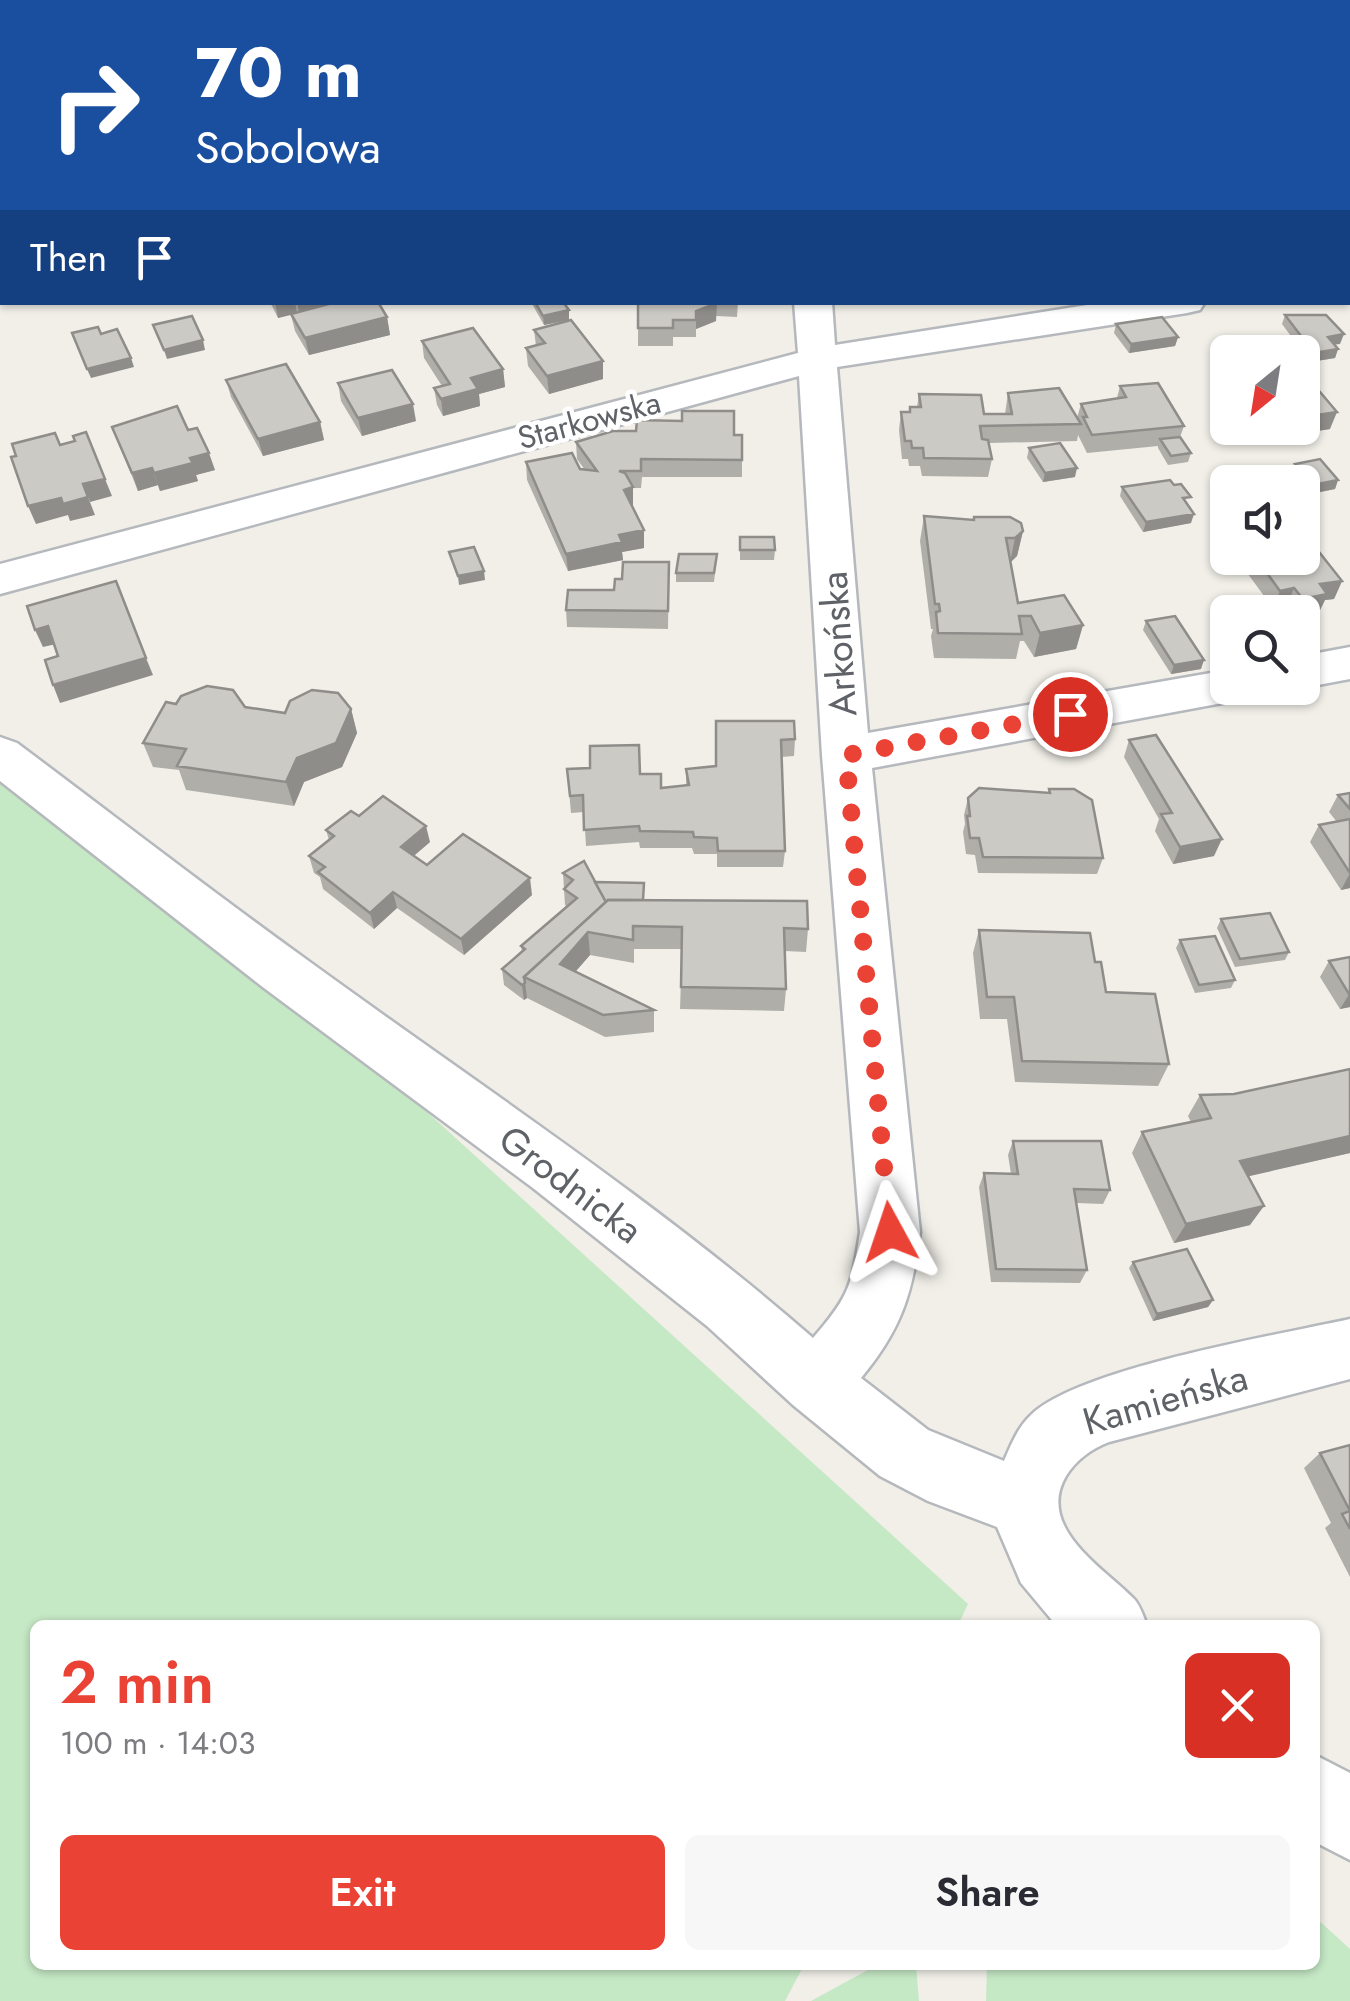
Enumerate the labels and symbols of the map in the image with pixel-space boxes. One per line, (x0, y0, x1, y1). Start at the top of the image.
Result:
north arrow (1210, 335, 1320, 445)
street label: Starkowska (512, 379, 666, 461)
street label: Arkońska (805, 570, 871, 718)
pin (1028, 672, 1113, 757)
street label: Grodnicka (488, 1112, 654, 1256)
position arrow (838, 1180, 942, 1284)
street label: Kamieńska (1076, 1349, 1254, 1449)

